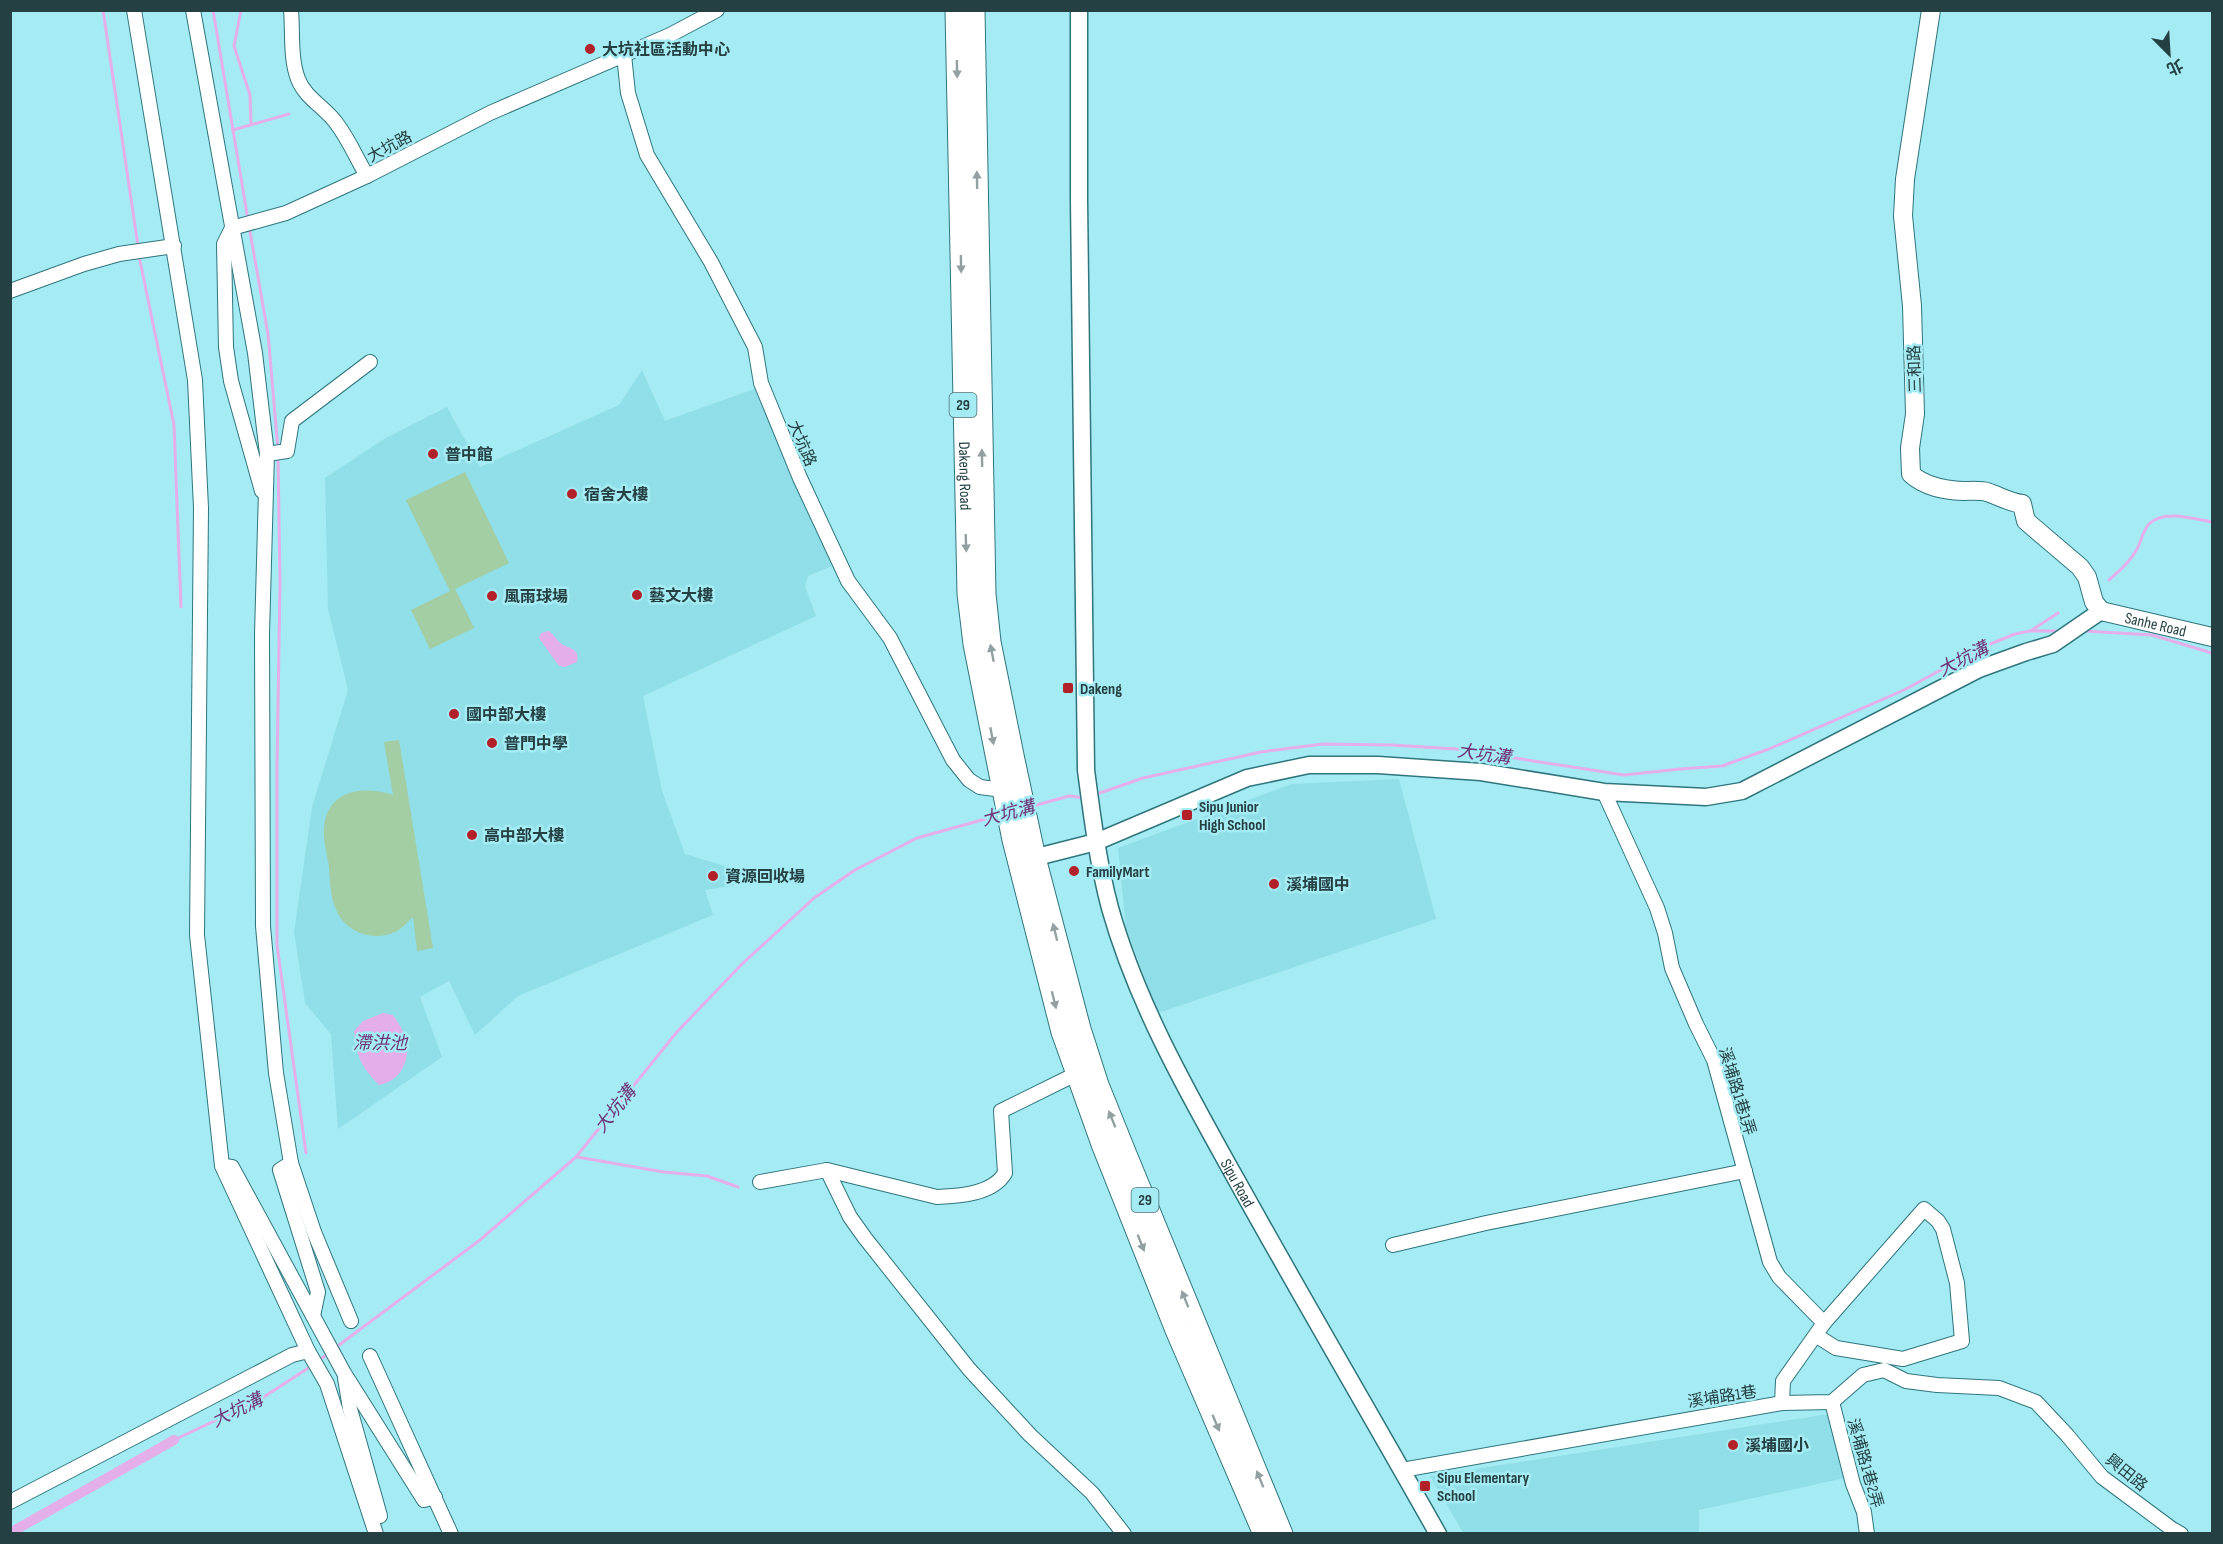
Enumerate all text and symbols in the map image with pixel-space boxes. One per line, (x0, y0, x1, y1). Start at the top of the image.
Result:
north arrow (2139, 24, 2199, 84)
place label: 大坑社區活動中心 (602, 40, 730, 60)
marker: 大坑社區活動中心 (583, 42, 597, 56)
text: 北 (2163, 54, 2186, 78)
one-way arrow (952, 59, 962, 78)
street label: 大坑路 (364, 128, 415, 167)
one-way arrow (972, 170, 982, 189)
one-way arrow (956, 254, 965, 273)
street label: 三和路 (1905, 345, 1926, 393)
road number: 29 (950, 393, 976, 417)
street label: 大坑路 (783, 418, 820, 469)
street label: Dakeng Road (954, 441, 974, 510)
place label: 普中館 (445, 446, 493, 465)
marker: 普中館 (426, 447, 440, 461)
one-way arrow (977, 449, 987, 468)
place label: 宿舍大樓 (584, 486, 648, 505)
marker: 宿舍大樓 (565, 487, 579, 501)
one-way arrow (961, 533, 971, 552)
place label: 藝文大樓 (649, 587, 713, 606)
place label: 風雨球場 (504, 588, 568, 607)
marker: 藝文大樓 (630, 588, 644, 602)
marker: 風雨球場 (485, 589, 499, 603)
street label: Sanhe Road (2123, 609, 2188, 642)
water label: 大坑溝 (1934, 636, 1995, 681)
one-way arrow (987, 643, 996, 662)
place label: Dakeng (1080, 680, 1122, 699)
marker: Dakeng (1061, 681, 1075, 695)
place label: 國中部大樓 (466, 706, 546, 725)
marker: 國中部大樓 (447, 707, 461, 721)
one-way arrow (988, 726, 997, 745)
place label: 普門中學 (504, 735, 568, 754)
marker: 普門中學 (485, 736, 499, 750)
water label: 大坑溝 (1456, 740, 1515, 769)
water label: 大坑溝 (979, 796, 1040, 831)
place label: Sipu Junior High School (1199, 798, 1265, 835)
marker: Sipu Junior High School (1180, 808, 1194, 822)
place label: 高中部大樓 (484, 827, 564, 846)
marker: 高中部大樓 (465, 828, 479, 842)
place label: FamilyMart (1086, 863, 1150, 882)
marker: FamilyMart (1067, 864, 1081, 878)
place label: 資源回收場 (725, 867, 805, 887)
marker: 資源回收場 (706, 869, 720, 883)
place label: 溪埔國中 (1286, 875, 1350, 895)
marker: 溪埔國中 (1267, 877, 1281, 891)
one-way arrow (1049, 923, 1059, 942)
one-way arrow (1049, 991, 1059, 1009)
water label: 滯洪池 (353, 1033, 409, 1054)
street label: 溪埔路1巷1弄 (1714, 1045, 1759, 1138)
water label: 大坑溝 (590, 1079, 642, 1137)
one-way arrow (1107, 1109, 1117, 1127)
street label: Sipu Road (1216, 1156, 1258, 1211)
road number: 29 (1132, 1188, 1158, 1212)
one-way arrow (1136, 1234, 1146, 1252)
one-way arrow (1180, 1290, 1189, 1308)
street label: 溪埔路1巷 (1686, 1383, 1758, 1412)
water label: 大坑溝 (208, 1388, 269, 1432)
one-way arrow (1211, 1414, 1221, 1432)
street label: 溪埔路1巷2弄 (1843, 1416, 1886, 1510)
place label: 溪埔國小 (1745, 1436, 1809, 1456)
marker: 溪埔國小 (1726, 1438, 1740, 1452)
street label: 興田路 (2101, 1451, 2151, 1496)
place label: Sipu Elementary School (1437, 1469, 1529, 1506)
one-way arrow (1255, 1470, 1265, 1488)
marker: Sipu Elementary School (1418, 1479, 1432, 1493)

